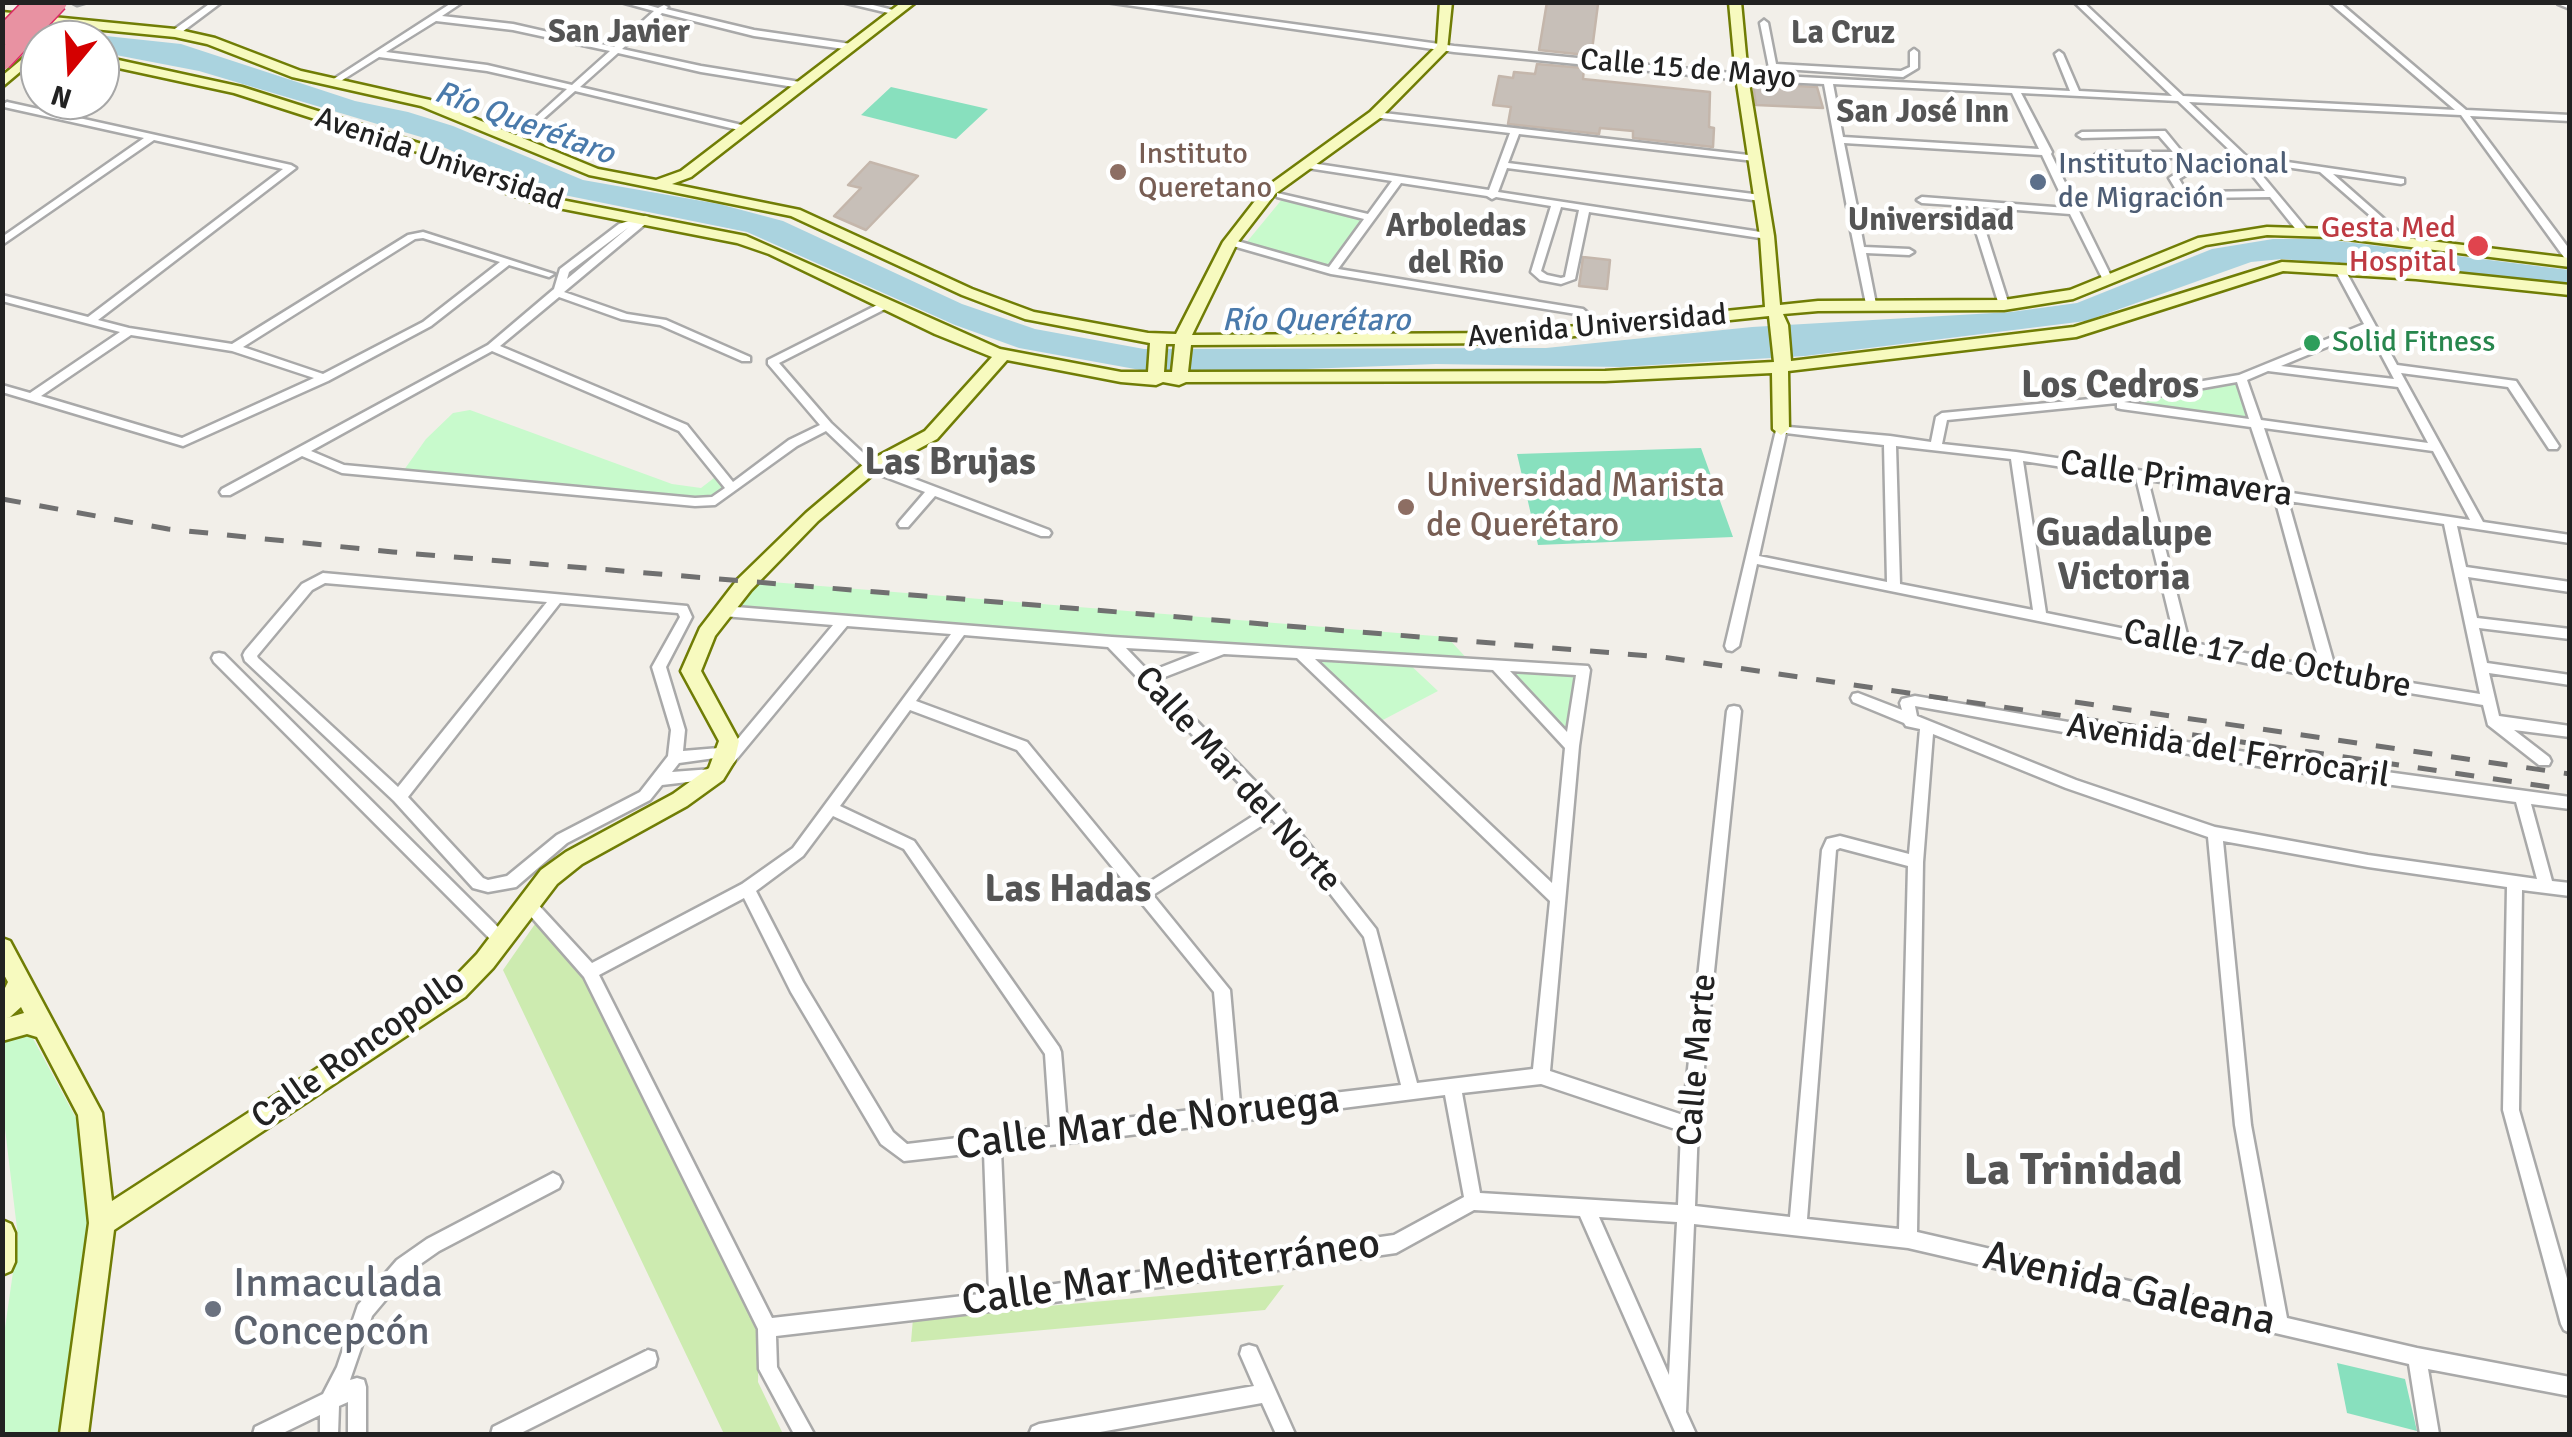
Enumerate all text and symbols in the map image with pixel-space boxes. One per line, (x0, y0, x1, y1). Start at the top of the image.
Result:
district label: San Javier (548, 15, 690, 53)
district label: La Cruz (1791, 16, 1895, 54)
north arrow (20, 20, 120, 120)
street label: Calle 15 de Mayo (1579, 43, 1797, 97)
water label: Río Querétaro (429, 74, 619, 174)
text: N (47, 77, 76, 116)
district label: San José Inn (1837, 95, 2009, 133)
street label: Avenida Universidad (310, 101, 568, 219)
place label: Instituto Queretano (1138, 137, 1272, 208)
place label: Instituto Nacional de Migración (2058, 147, 2288, 218)
marker: Instituto Queretano (1107, 161, 1129, 183)
marker: Instituto Nacional de Migración (2027, 171, 2049, 193)
district label: Universidad (1848, 203, 2014, 241)
district label: Arboledas del Rio (1386, 209, 1526, 284)
place label: Gesta Med Hospital (2321, 211, 2456, 282)
marker: Gesta Med Hospital (2465, 233, 2491, 259)
street label: Avenida Universidad (1466, 298, 1728, 356)
water label: Río Querétaro (1222, 303, 1410, 341)
place label: Solid Fitness (2332, 325, 2495, 361)
marker: Solid Fitness (2301, 332, 2323, 354)
district label: Los Cedros (2021, 364, 2199, 410)
district label: Las Brujas (864, 441, 1036, 487)
street label: Calle Primavera (2057, 443, 2295, 517)
place label: Universidad Marista de Querétaro (1426, 466, 1725, 548)
marker: Universidad Marista de Querétaro (1395, 496, 1417, 518)
district label: Guadalupe Victoria (2036, 512, 2212, 602)
street label: Calle 17 de Octubre (2120, 612, 2414, 708)
street label: Calle Mar del Norte (1125, 658, 1349, 902)
street label: Avenida del Ferrocaril (2064, 706, 2392, 798)
district label: Las Hadas (985, 868, 1151, 914)
street label: Calle Roncopollo (244, 961, 474, 1139)
street label: Calle Marte (1670, 972, 1726, 1148)
street label: Calle Mar de Noruega (953, 1075, 1343, 1173)
district label: La Trinidad (1964, 1145, 2182, 1199)
street label: Calle Mar Mediterráneo (959, 1220, 1383, 1328)
street label: Avenida Galeana (1978, 1232, 2280, 1348)
place label: Inmaculada Concepcón (233, 1260, 443, 1358)
marker: Inmaculada Concepcón (202, 1298, 224, 1320)

